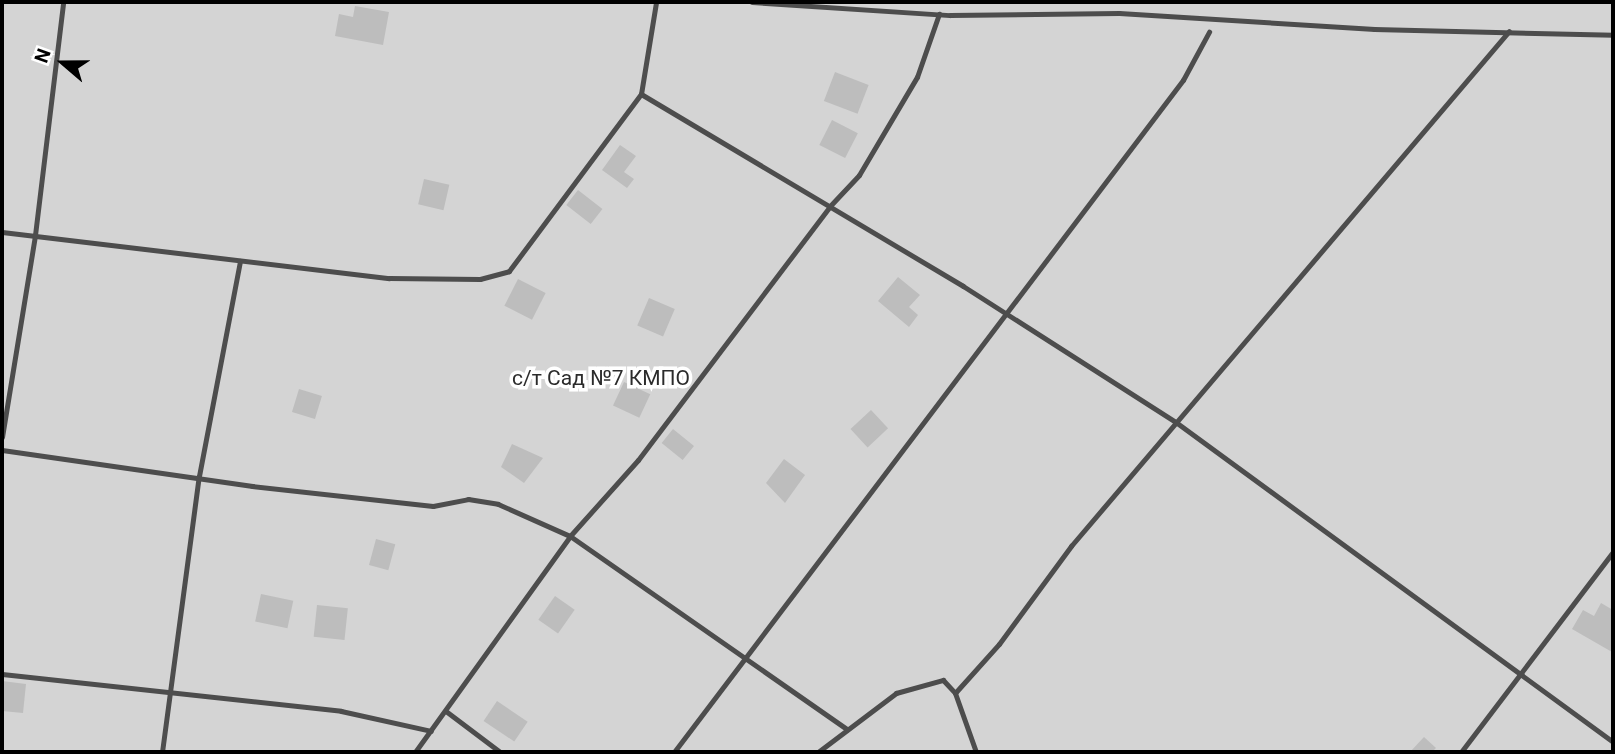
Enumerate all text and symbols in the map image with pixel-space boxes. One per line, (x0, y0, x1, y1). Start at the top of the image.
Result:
north arrow (28, 28, 98, 98)
text: N (30, 45, 56, 66)
park label: с/т Сад №7 КМПО (512, 365, 690, 391)

